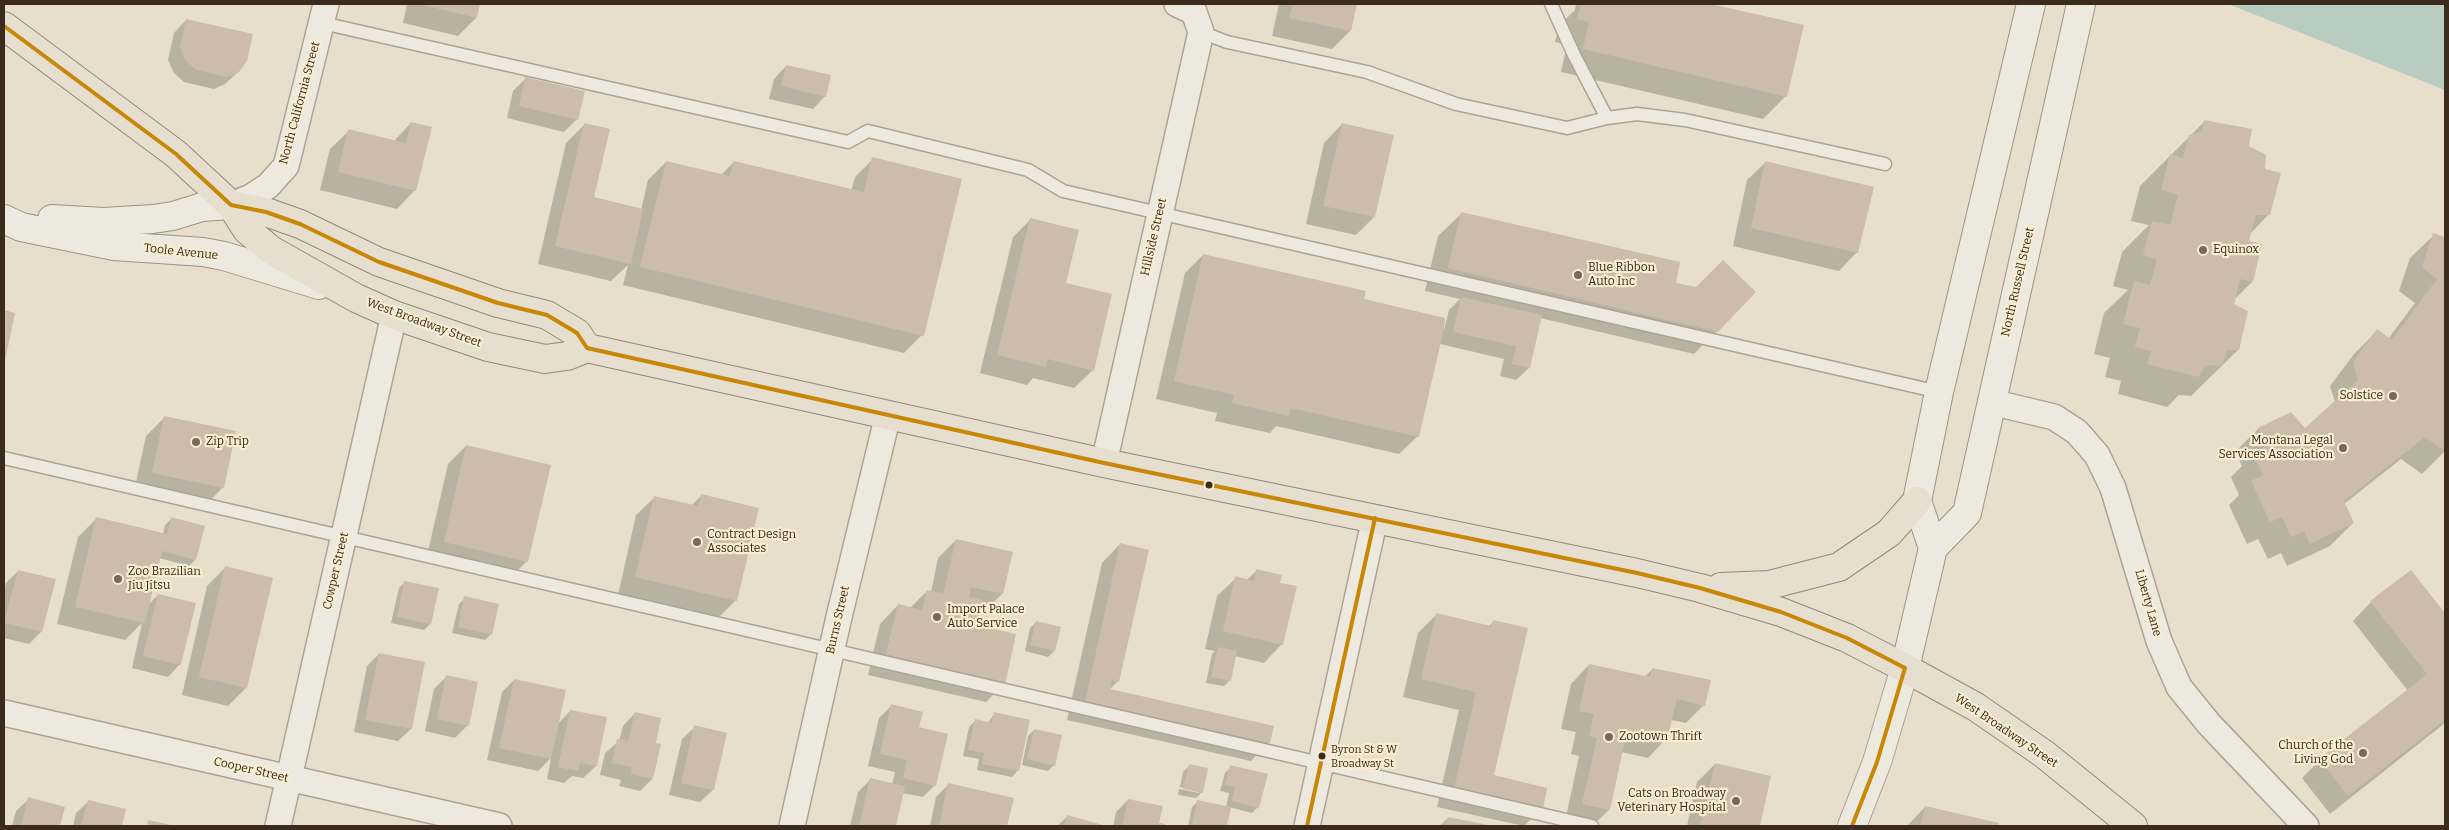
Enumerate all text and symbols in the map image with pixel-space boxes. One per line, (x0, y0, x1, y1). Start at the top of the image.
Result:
street label: North California Street (277, 40, 323, 166)
street label: Hillside Street (1138, 197, 1170, 277)
street label: North Russell Street (1998, 226, 2038, 338)
street label: Toole Avenue (143, 241, 219, 263)
place label: Equinox (2213, 243, 2259, 257)
marker: Equinox (2197, 244, 2209, 256)
place label: Blue Ribbon Auto Inc (1588, 261, 1655, 289)
marker: Blue Ribbon Auto Inc (1572, 269, 1584, 281)
street label: West Broadway Street (364, 295, 484, 351)
place label: Solstice (2339, 389, 2383, 403)
marker: Solstice (2387, 390, 2399, 402)
place label: Montana Legal Services Association (2218, 434, 2333, 462)
place label: Zip Trip (206, 435, 249, 449)
marker: Zip Trip (190, 436, 202, 448)
marker: Montana Legal Services Association (2337, 442, 2349, 454)
unlabelled marker (1204, 480, 1214, 490)
place label: Contract Design Associates (707, 528, 796, 556)
street label: Cowper Street (320, 531, 352, 611)
marker: Contract Design Associates (691, 536, 703, 548)
place label: Zoo Brazilian Jiu Jitsu (128, 565, 201, 593)
street label: Liberty Lane (2132, 568, 2164, 638)
marker: Zoo Brazilian Jiu Jitsu (112, 573, 124, 585)
street label: Burns Street (823, 584, 853, 656)
place label: Import Palace Auto Service (947, 603, 1025, 631)
marker: Import Palace Auto Service (931, 611, 943, 623)
street label: West Broadway Street (1952, 691, 2060, 771)
place label: Zootown Thrift (1619, 730, 1702, 744)
marker: Zootown Thrift (1603, 731, 1615, 743)
place label: Church of the Living God (2278, 739, 2353, 767)
place label: Byron St & W Broadway St (1331, 743, 1397, 769)
marker: Church of the Living God (2357, 747, 2369, 759)
marker: Byron St & W Broadway St (1317, 751, 1327, 761)
street label: Cooper Street (212, 754, 290, 786)
place label: Cats on Broadway Veterinary Hospital (1617, 787, 1726, 815)
marker: Cats on Broadway Veterinary Hospital (1730, 795, 1742, 807)

